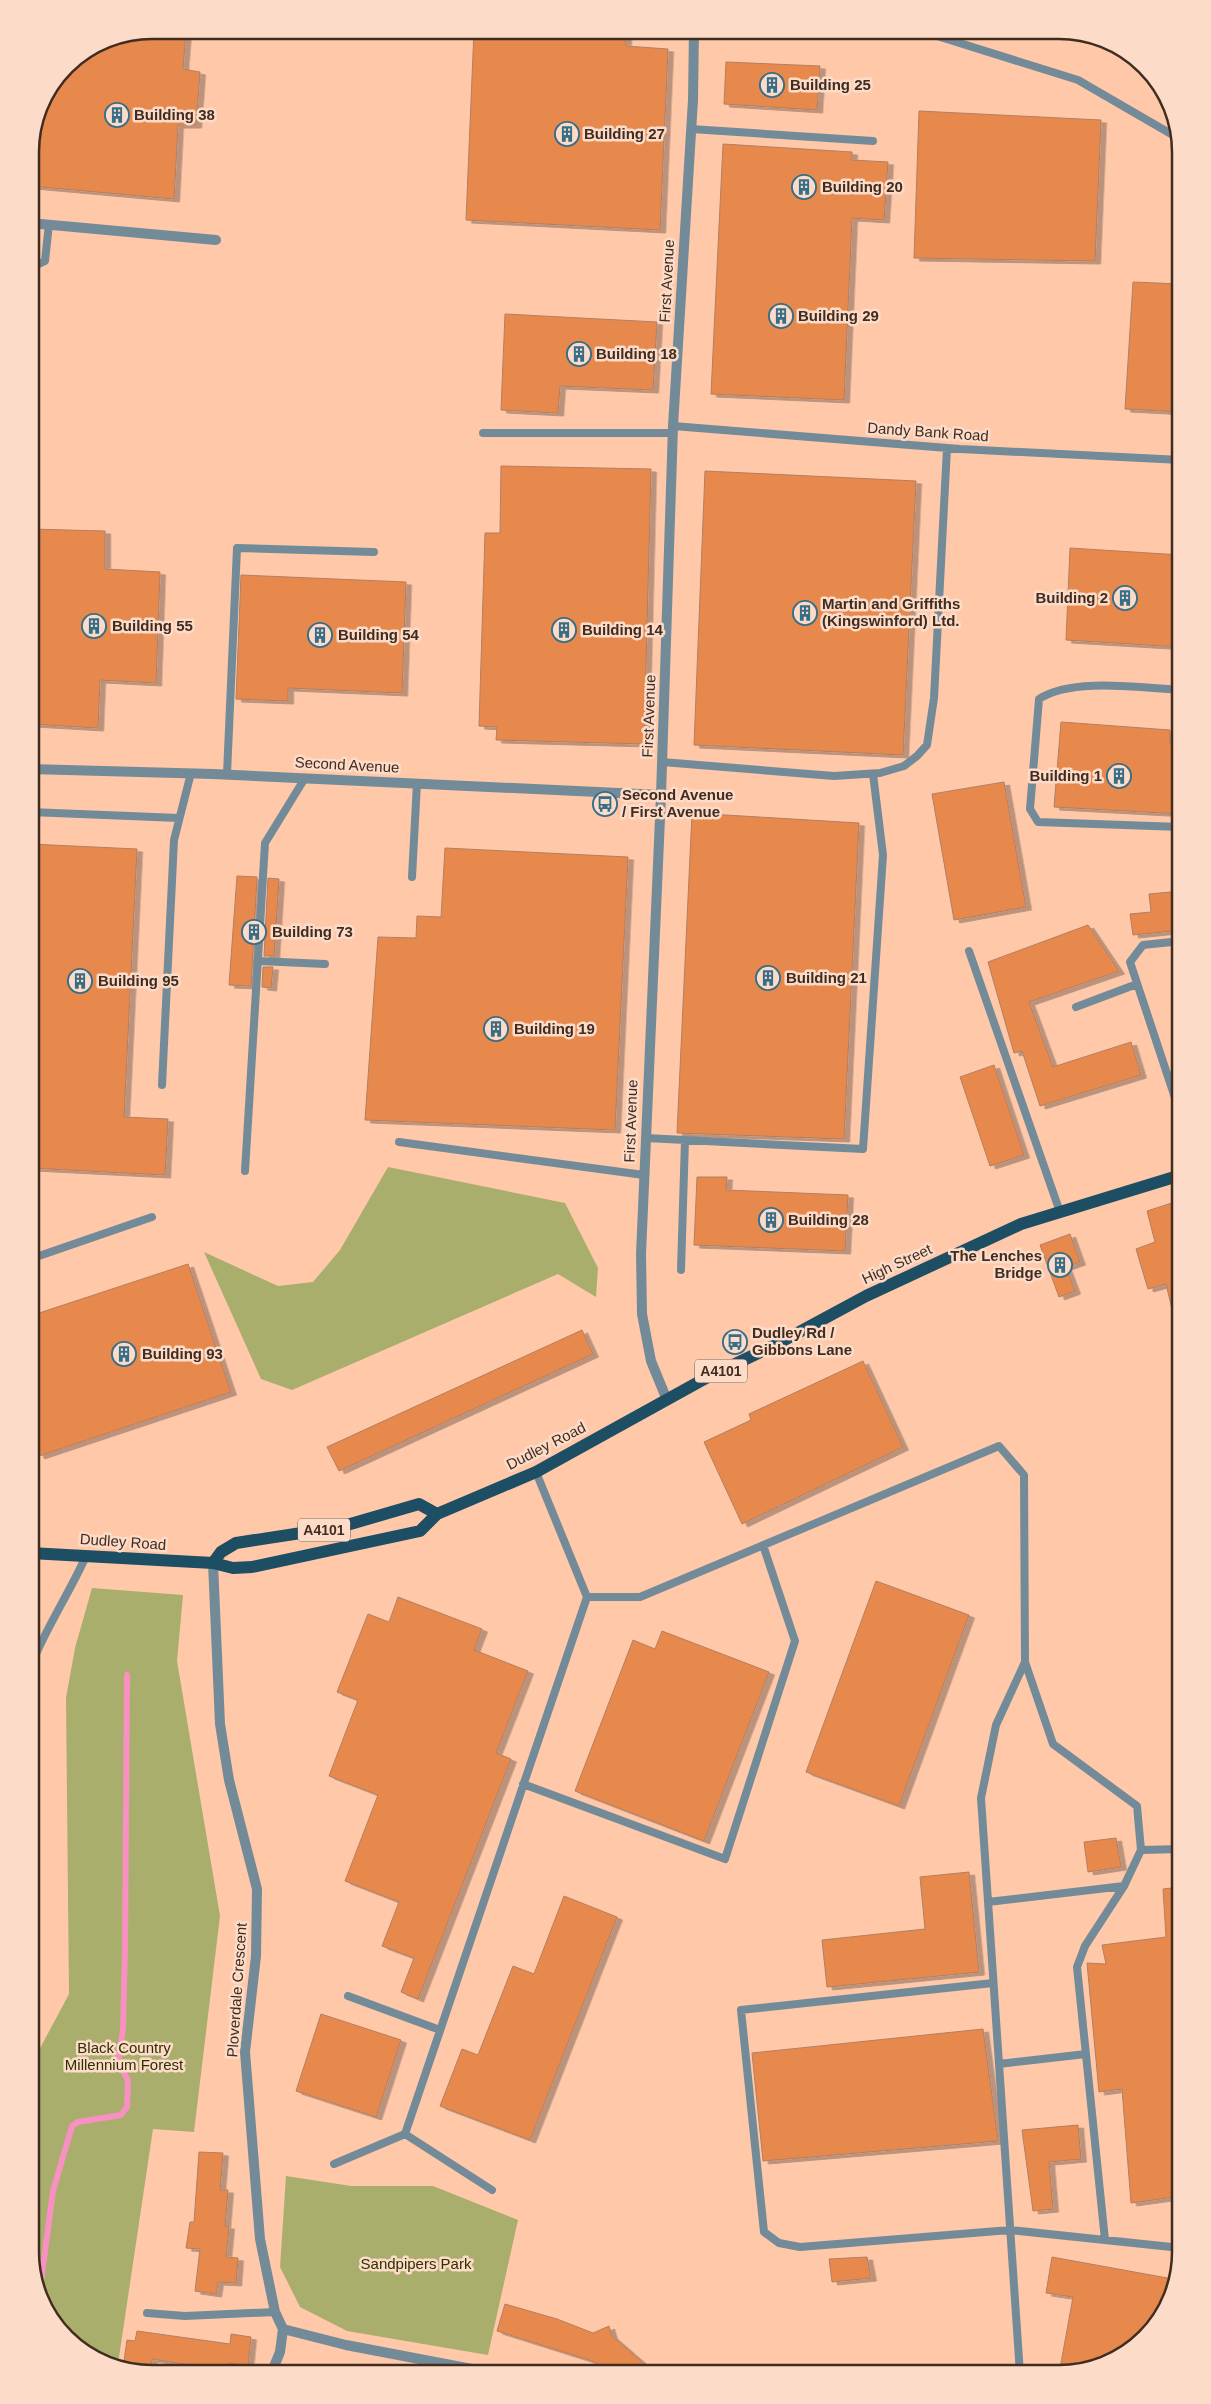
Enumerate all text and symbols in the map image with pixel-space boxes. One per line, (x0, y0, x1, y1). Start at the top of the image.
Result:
building icon: Building 25 (759, 72, 785, 98)
place label: Building 25 (790, 76, 871, 93)
building icon: Building 38 (104, 102, 130, 128)
place label: Building 38 (134, 106, 215, 123)
building icon: Building 27 (554, 121, 580, 147)
place label: Building 27 (584, 125, 665, 142)
building icon: Building 20 (791, 174, 817, 200)
place label: Building 20 (822, 178, 903, 195)
street label: First Avenue (656, 239, 677, 323)
building icon: Building 29 (768, 303, 794, 329)
place label: Building 29 (798, 307, 879, 324)
building icon: Building 18 (566, 341, 592, 367)
place label: Building 18 (596, 345, 677, 362)
street label: Dandy Bank Road (867, 419, 989, 444)
building icon: Building 2 (1112, 585, 1138, 611)
place label: Building 2 (1036, 589, 1108, 606)
place label: Martin and Griffiths (Kingswinford) Ltd. (822, 595, 960, 629)
building icon: Martin and Griffiths (Kingswinford) Ltd. (792, 600, 818, 626)
building icon: Building 55 (81, 613, 107, 639)
place label: Building 55 (112, 617, 193, 634)
building icon: Building 14 (551, 617, 577, 643)
place label: Building 14 (582, 621, 663, 638)
building icon: Building 54 (307, 622, 333, 648)
place label: Building 54 (338, 626, 419, 643)
street label: First Avenue (639, 674, 658, 758)
street label: Second Avenue (294, 753, 400, 776)
building icon: Building 1 (1106, 763, 1132, 789)
place label: Building 1 (1030, 767, 1102, 784)
place label: Second Avenue / First Avenue (622, 786, 733, 820)
bus stop icon: Second Avenue / First Avenue (592, 791, 618, 817)
building icon: Building 73 (241, 919, 267, 945)
place label: Building 73 (272, 923, 353, 940)
building icon: Building 21 (755, 965, 781, 991)
building icon: Building 95 (67, 968, 93, 994)
place label: Building 21 (786, 969, 867, 986)
place label: Building 95 (98, 972, 179, 989)
building icon: Building 19 (483, 1016, 509, 1042)
place label: Building 19 (514, 1020, 595, 1037)
street label: First Avenue (621, 1079, 640, 1163)
building icon: Building 28 (758, 1207, 784, 1233)
place label: Building 28 (788, 1211, 869, 1228)
street label: High Street (859, 1240, 935, 1287)
place label: The Lenches Bridge (950, 1247, 1042, 1281)
building icon: The Lenches Bridge (1047, 1252, 1073, 1278)
place label: Dudley Rd / Gibbons Lane (752, 1324, 852, 1358)
bus stop icon: Dudley Rd / Gibbons Lane (722, 1329, 748, 1355)
building icon: Building 93 (111, 1341, 137, 1367)
place label: Building 93 (142, 1345, 223, 1362)
road number: A4101 (695, 1360, 747, 1382)
street label: Dudley Road (503, 1418, 588, 1473)
road number: A4101 (298, 1518, 350, 1542)
street label: Dudley Road (79, 1530, 167, 1553)
street label: Ploverdale Crescent (223, 1921, 250, 2058)
park label: Black Country Millennium Forest (65, 2039, 184, 2073)
park label: Sandpipers Park (361, 2255, 472, 2272)

